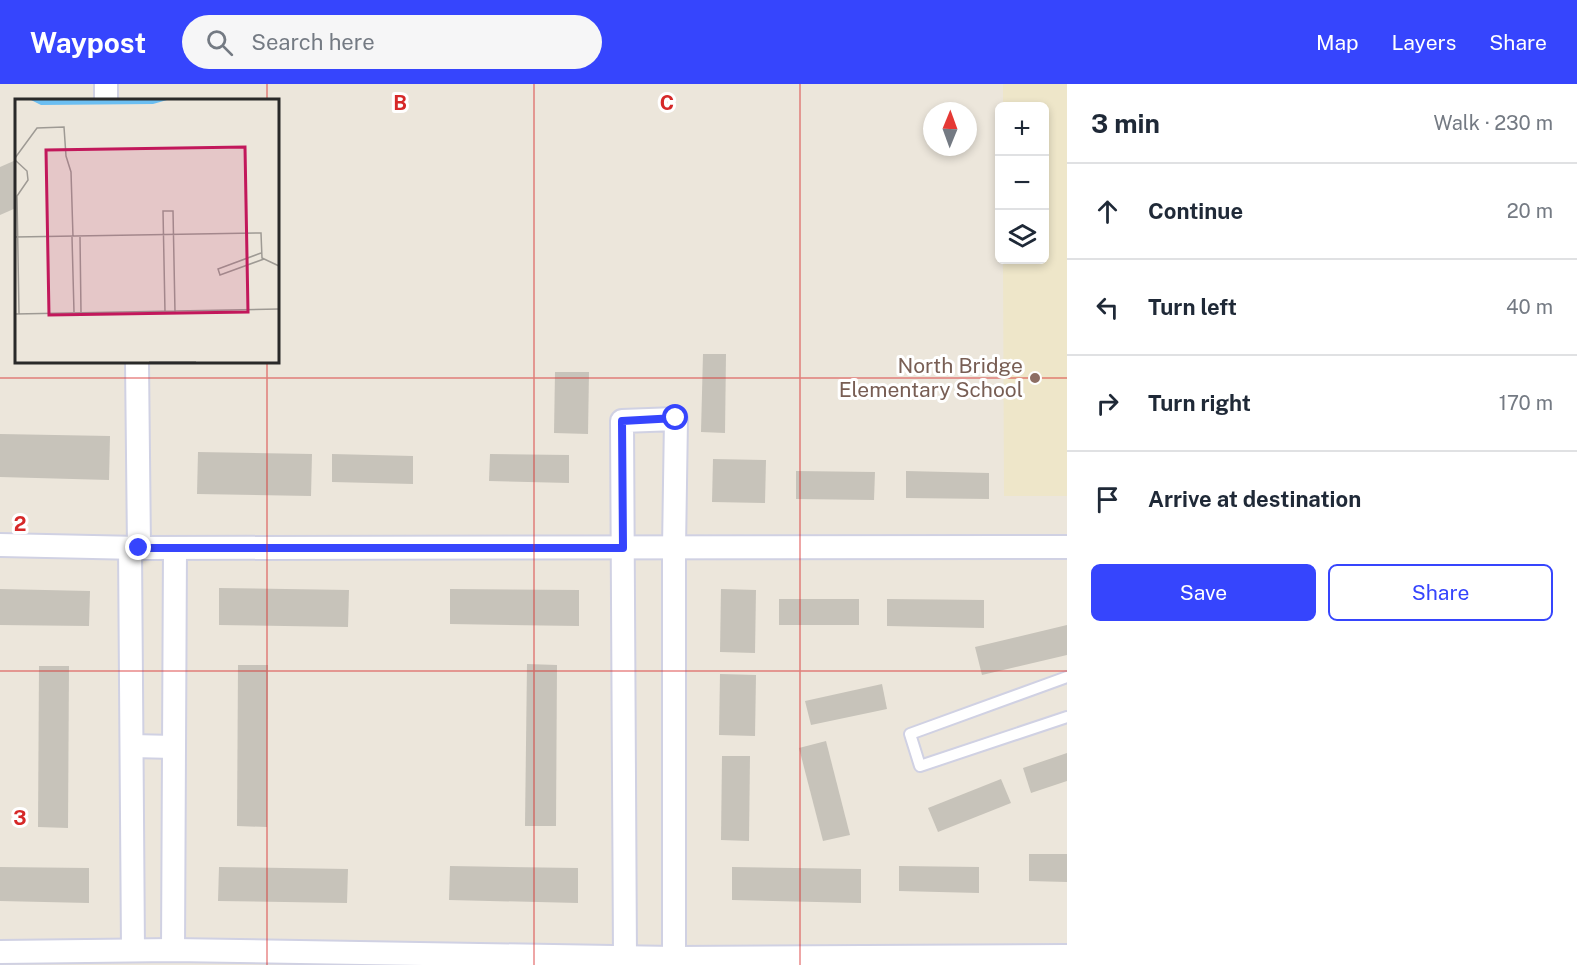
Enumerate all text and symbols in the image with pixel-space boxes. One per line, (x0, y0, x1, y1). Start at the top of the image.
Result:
search box (182, 15, 602, 69)
text: Waypost (30, 26, 146, 59)
icon: search (203, 26, 236, 59)
text: Search here (251, 29, 375, 55)
text: Map (1316, 30, 1359, 55)
text: Layers (1392, 30, 1456, 55)
text: Share (1489, 30, 1547, 55)
text: B (393, 91, 407, 115)
text: C (660, 91, 674, 115)
inset map (15, 99, 279, 363)
north arrow (923, 102, 977, 156)
map controls (995, 102, 1049, 264)
button: + (995, 102, 1049, 156)
text: 3 min (1091, 108, 1160, 139)
text: Walk · 230 m (1434, 111, 1553, 135)
button: − (995, 156, 1049, 210)
icon: ahead (1091, 195, 1124, 228)
text: Continue (1148, 198, 1243, 224)
text: 20 m (1507, 199, 1553, 223)
button: layers (995, 210, 1049, 264)
icon: left (1091, 291, 1124, 324)
text: Turn left (1148, 294, 1237, 320)
text: 40 m (1506, 295, 1553, 319)
place label: North Bridge Elementary School (839, 353, 1023, 402)
marker: North Bridge Elementary School (1028, 371, 1042, 385)
icon: right (1091, 387, 1124, 420)
text: Turn right (1148, 390, 1251, 416)
text: 170 m (1499, 391, 1553, 415)
route start (662, 404, 688, 430)
icon: arrive (1091, 483, 1124, 516)
text: Arrive at destination (1148, 486, 1361, 512)
text: 2 (14, 512, 26, 536)
route end (125, 534, 151, 560)
button: Save (1091, 564, 1316, 621)
button: Share (1328, 564, 1553, 621)
text: 3 (13, 806, 27, 830)

